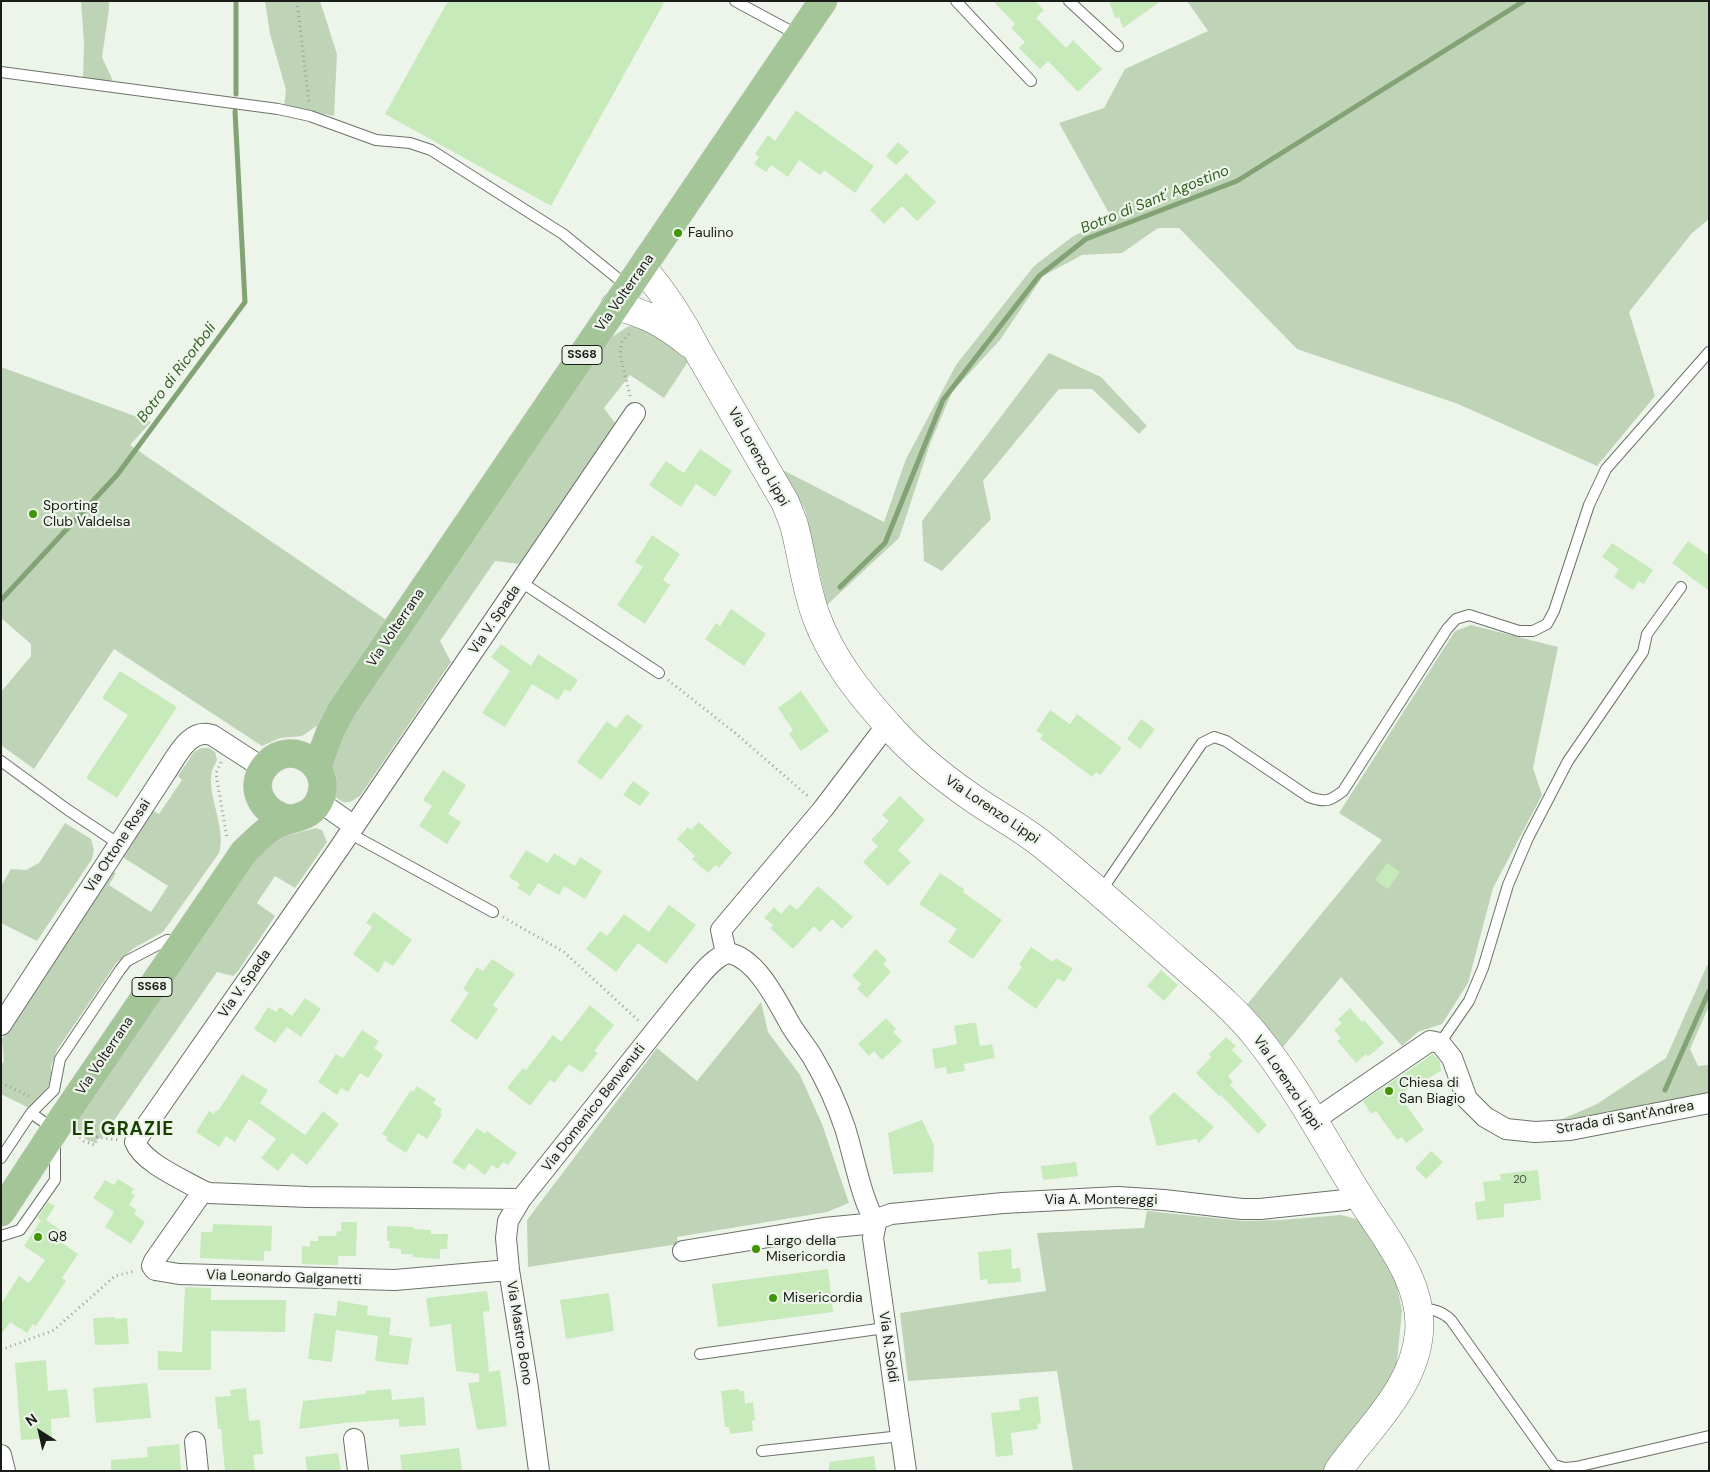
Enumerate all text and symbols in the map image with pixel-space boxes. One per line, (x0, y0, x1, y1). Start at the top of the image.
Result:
water label: Botro di Sant' Agostino (1078, 162, 1232, 238)
place label: Faulino (688, 225, 733, 241)
marker: Faulino (672, 227, 684, 239)
street label: Via Volterrana (592, 251, 658, 335)
water label: Botro di Ricorboli (134, 320, 220, 426)
road number: SS68 (562, 346, 602, 364)
street label: Via Lorenzo Lippi (724, 405, 792, 509)
place label: Sporting Club Valdelsa (43, 498, 130, 530)
marker: Sporting Club Valdelsa (27, 508, 39, 520)
street label: Via V. Spada (466, 582, 524, 658)
street label: Via Volterrana (364, 586, 428, 670)
street label: Via Lorenzo Lippi (942, 772, 1042, 848)
street label: Via Ottone Rosai (82, 796, 154, 896)
street label: Via V. Spada (215, 947, 275, 1021)
road number: SS68 (132, 978, 172, 996)
street label: Via Volterrana (73, 1014, 137, 1098)
street label: Via Lorenzo Lippi (1249, 1033, 1325, 1133)
street label: Via Domenico Benvenuti (539, 1041, 649, 1175)
place label: Chiesa di San Biagio (1399, 1075, 1465, 1108)
marker: Chiesa di San Biagio (1383, 1085, 1395, 1097)
street label: Strada di Sant'Andrea (1555, 1098, 1695, 1138)
district label: LE GRAZIE (71, 1119, 175, 1141)
house number: 20 (1513, 1173, 1527, 1187)
street label: Via A. Montereggi (1044, 1192, 1158, 1208)
place label: Q8 (48, 1229, 67, 1245)
marker: Q8 (32, 1231, 44, 1243)
place label: Largo della Misericordia (766, 1233, 846, 1266)
marker: Largo della Misericordia (750, 1243, 762, 1255)
street label: Via Leonardo Galganetti (206, 1267, 362, 1289)
street label: Via Mastro Bono (502, 1279, 536, 1387)
place label: Misericordia (783, 1290, 863, 1306)
marker: Misericordia (767, 1292, 779, 1304)
street label: Via N. Soldi (875, 1310, 901, 1384)
north arrow (15, 1407, 65, 1457)
text: N (22, 1409, 41, 1430)

